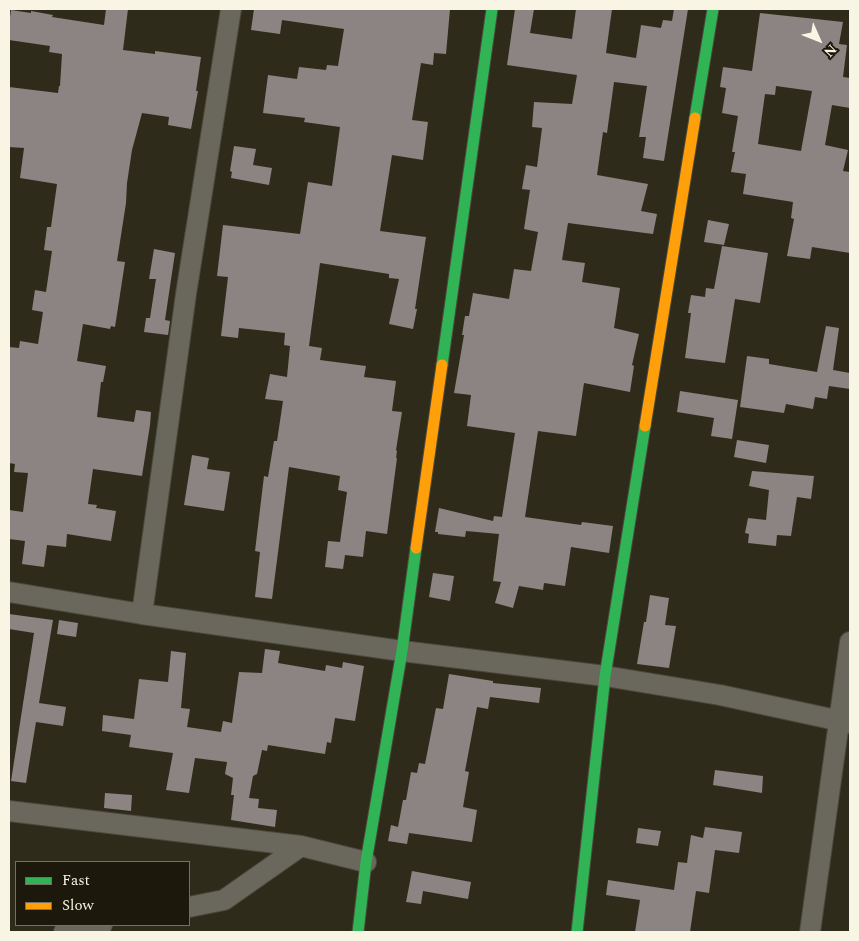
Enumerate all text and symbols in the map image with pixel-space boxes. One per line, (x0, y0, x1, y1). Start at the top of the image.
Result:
north arrow (794, 15, 844, 65)
text: N (819, 39, 842, 62)
legend (15, 861, 190, 926)
text: Fast (62, 869, 90, 892)
text: Slow (62, 894, 94, 917)

